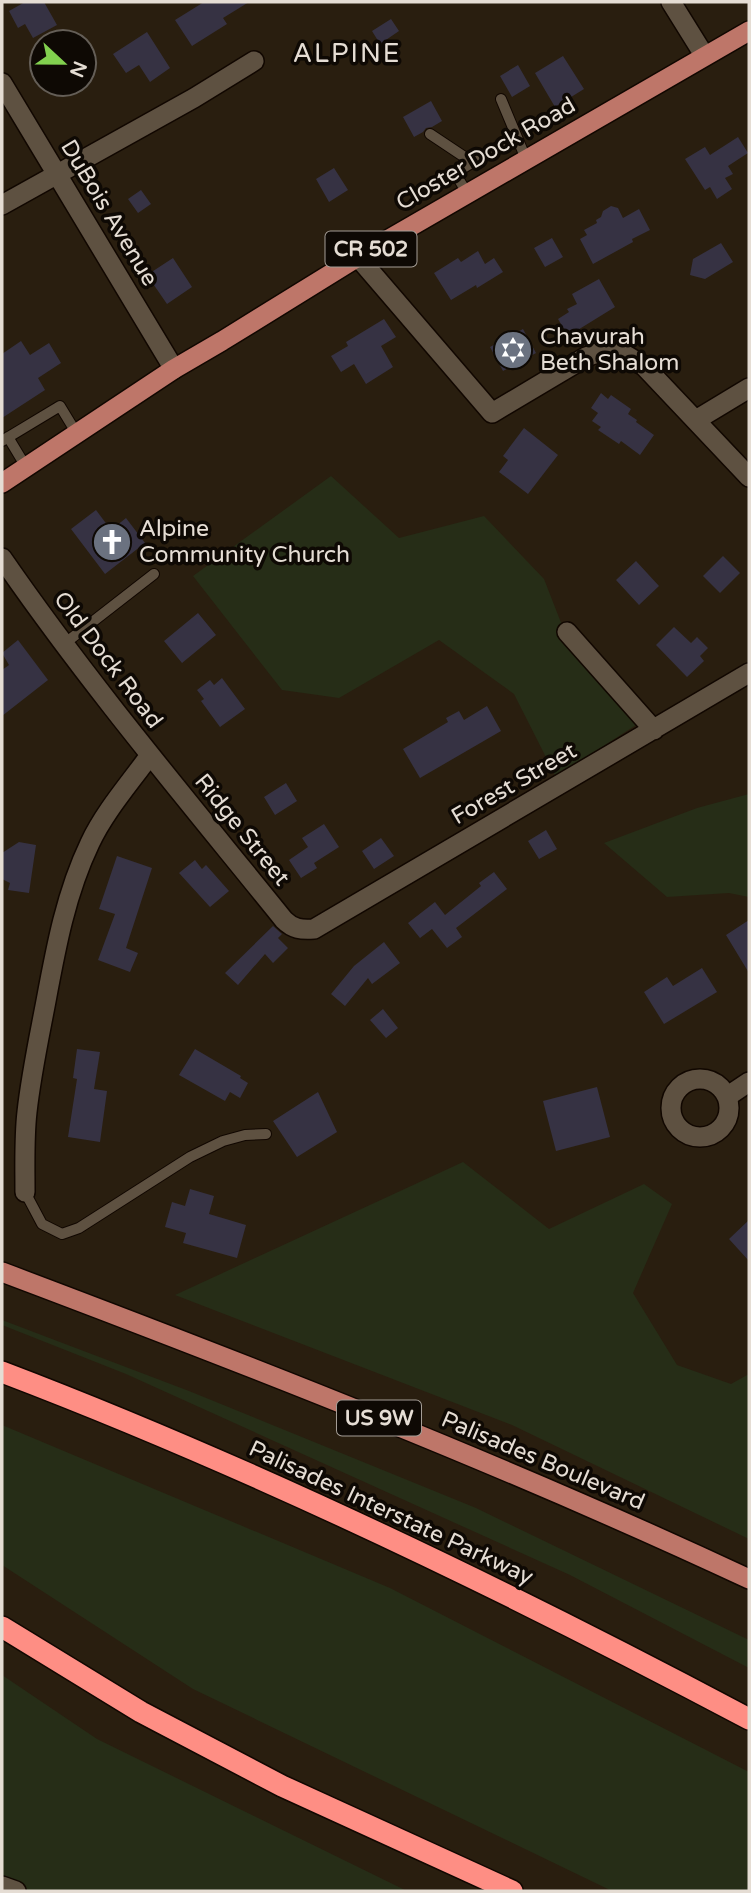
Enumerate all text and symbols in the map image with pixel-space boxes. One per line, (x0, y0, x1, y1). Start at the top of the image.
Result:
north arrow (28, 28, 98, 98)
district label: ALPINE (293, 38, 401, 69)
text: N (65, 58, 91, 80)
street label: Closter Dock Road (391, 91, 581, 217)
street label: DuBois Avenue (54, 135, 164, 291)
road number: CR 502 (326, 232, 416, 266)
place label: Chavurah Beth Shalom (540, 323, 679, 377)
synagogue icon: Chavurah Beth Shalom (492, 329, 534, 371)
place label: Alpine Community Church (139, 515, 350, 569)
church icon: Alpine Community Church (91, 521, 133, 563)
street label: Old Dock Road (47, 586, 169, 734)
street label: Forest Street (446, 737, 582, 831)
street label: Ridge Street (188, 768, 296, 892)
road number: US 9W (337, 1400, 421, 1436)
street label: Palisades Boulevard (437, 1405, 649, 1517)
street label: Palisades Interstate Parkway (244, 1435, 538, 1591)

